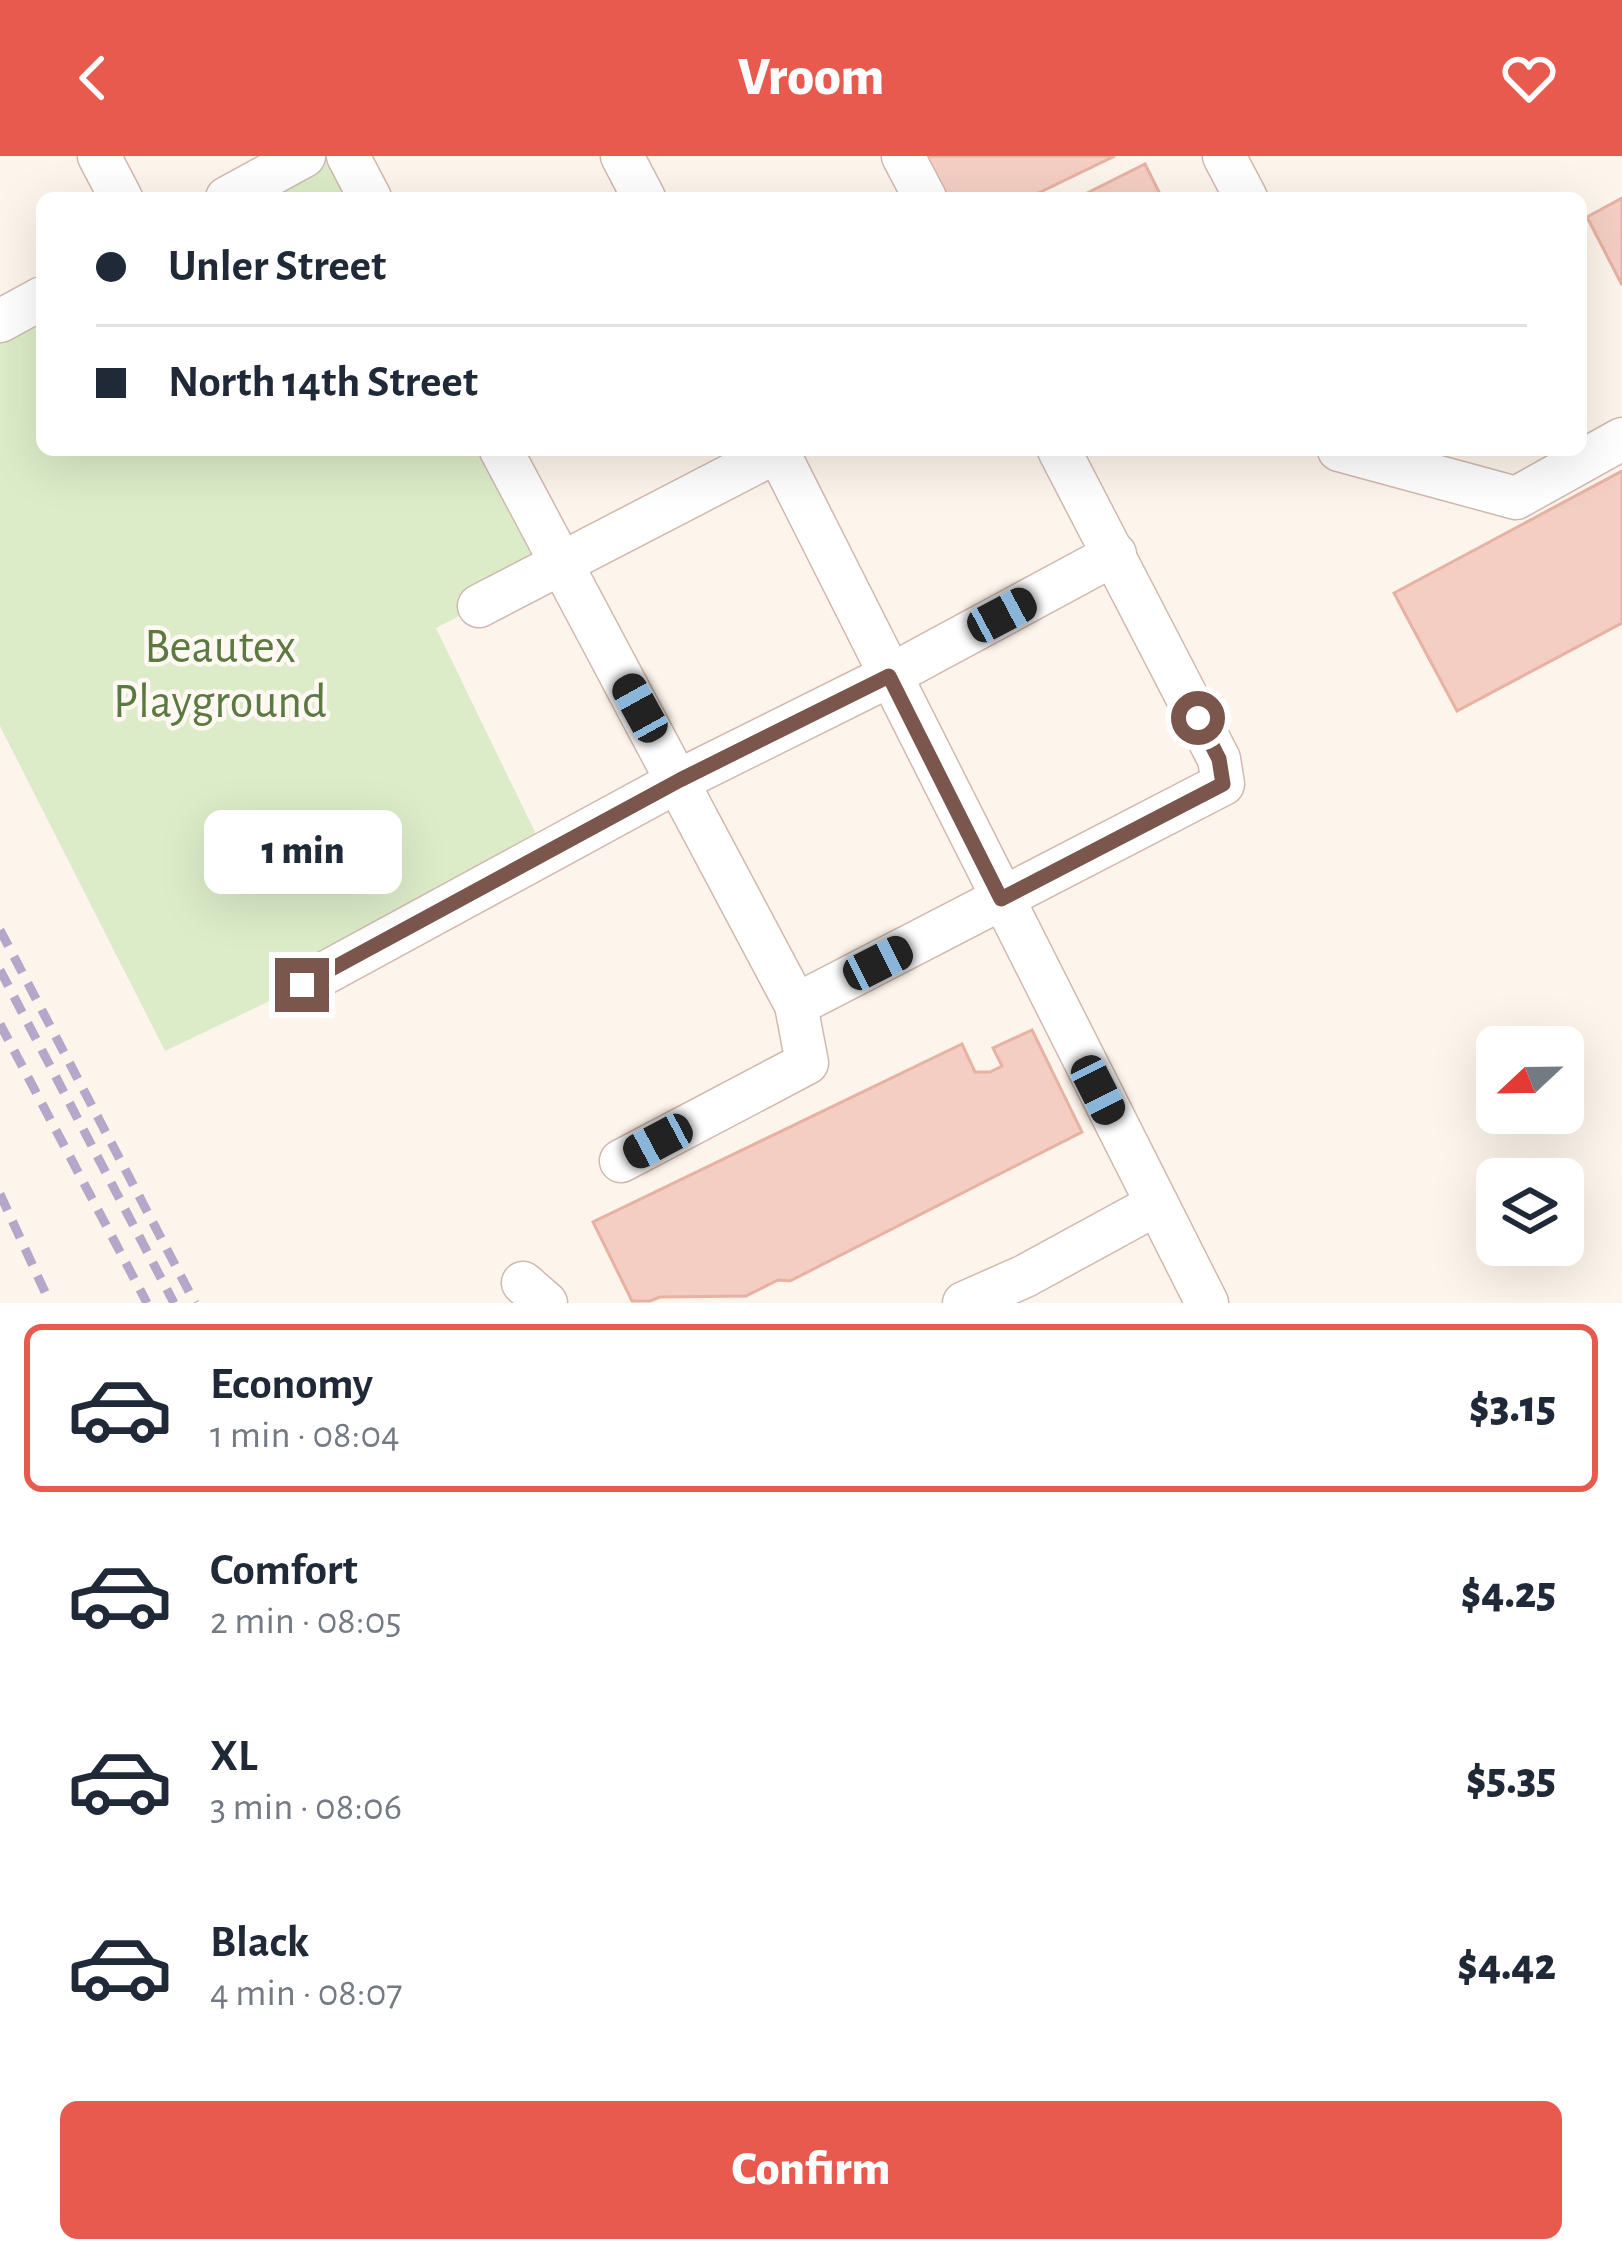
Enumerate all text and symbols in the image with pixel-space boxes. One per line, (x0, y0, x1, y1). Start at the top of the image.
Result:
icon: back (60, 45, 126, 111)
icon: heart (1496, 45, 1562, 111)
text: Vroom (738, 51, 884, 105)
text: Unler Street (168, 244, 386, 289)
text: North 14th Street (168, 360, 478, 405)
car (962, 582, 1042, 648)
park label: Beautex Playground (113, 624, 327, 727)
car (607, 668, 673, 748)
route start (1171, 691, 1225, 745)
callout: 1 min (203, 811, 401, 895)
text: 1 min (261, 832, 345, 871)
car (838, 931, 918, 995)
route end (275, 958, 329, 1012)
north arrow (1476, 1026, 1584, 1134)
map controls (1476, 1026, 1584, 1266)
car (1066, 1050, 1130, 1130)
car (618, 1108, 698, 1174)
button: layers (1476, 1158, 1584, 1266)
icon: car (66, 1354, 174, 1462)
text: Economy (210, 1362, 373, 1407)
text: $3.15 (1469, 1385, 1556, 1430)
text: 1 min · 08:04 (210, 1416, 400, 1455)
icon: car (66, 1540, 174, 1648)
text: Comfort (210, 1548, 358, 1593)
text: $4.25 (1461, 1571, 1556, 1616)
text: 2 min · 08:05 (210, 1602, 402, 1641)
icon: car (66, 1726, 174, 1834)
text: XL (210, 1734, 258, 1779)
text: $5.35 (1466, 1757, 1556, 1802)
text: 3 min · 08:06 (210, 1788, 402, 1827)
icon: car (66, 1912, 174, 2020)
text: Black (210, 1920, 309, 1965)
text: $4.42 (1457, 1943, 1556, 1988)
text: 4 min · 08:07 (210, 1974, 403, 2013)
button: Confirm (60, 2101, 1562, 2239)

